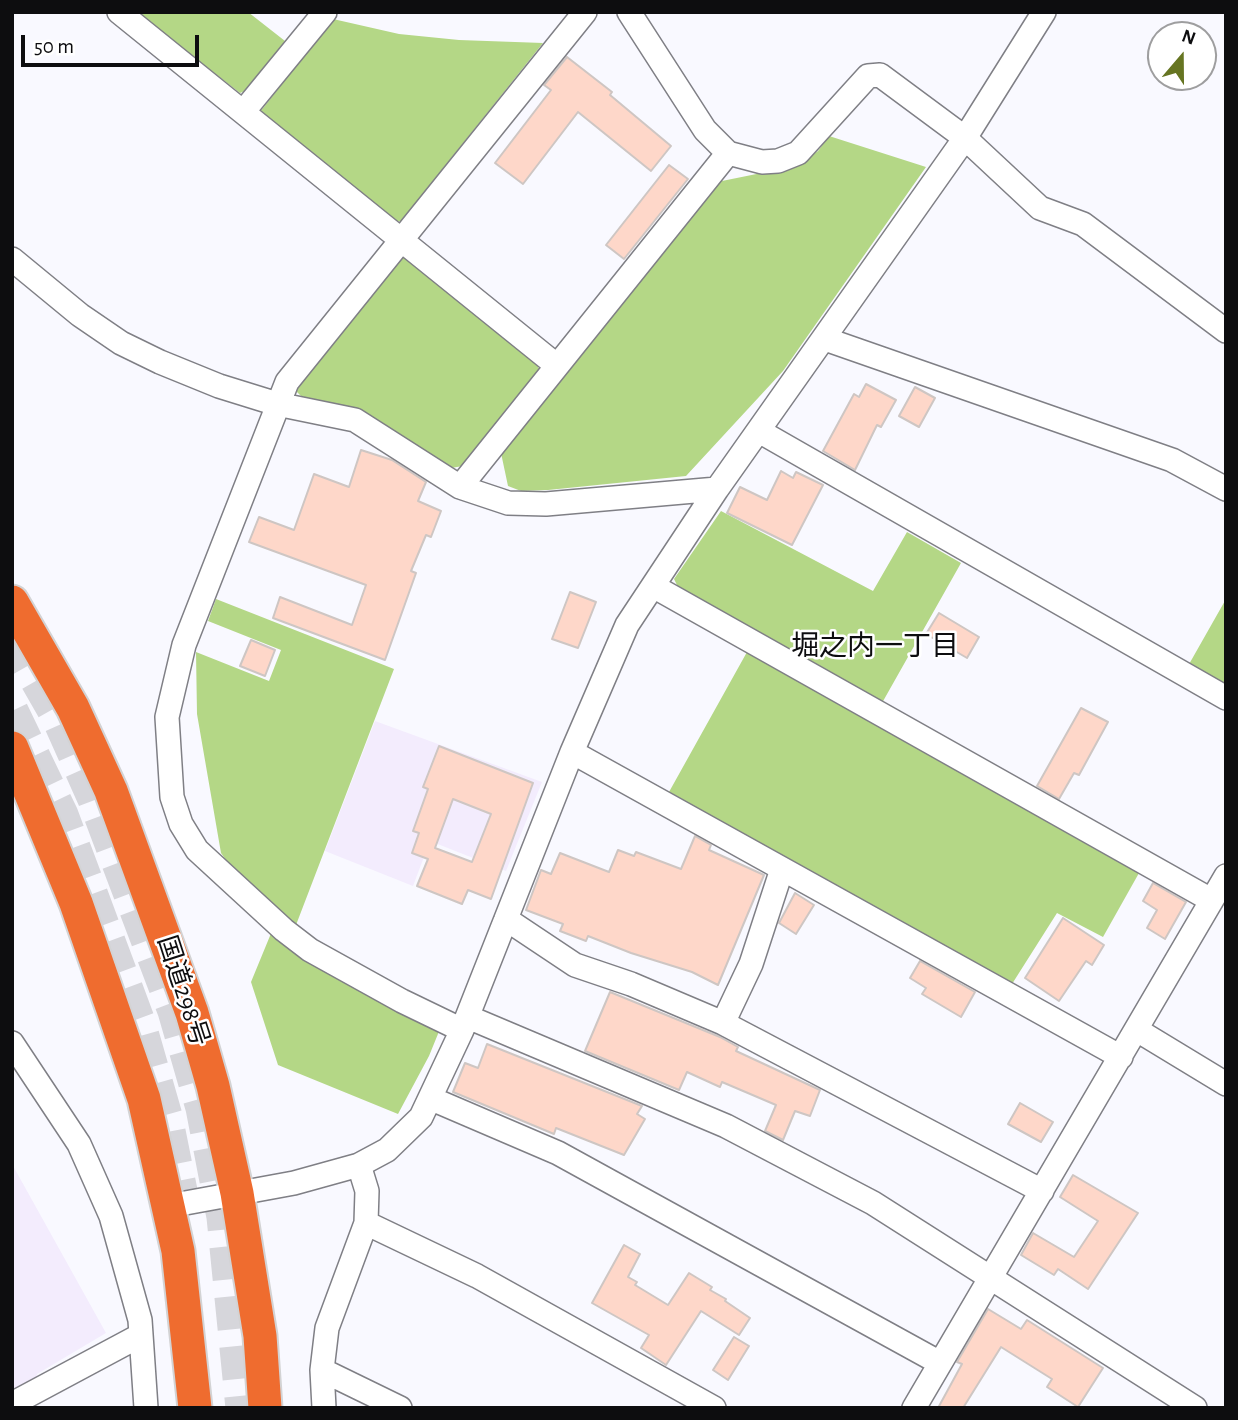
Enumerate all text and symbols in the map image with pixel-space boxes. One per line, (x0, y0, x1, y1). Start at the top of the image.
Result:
scale bar (24, 21, 203, 65)
north arrow (1147, 21, 1217, 91)
text: N (1179, 26, 1198, 49)
text: 50 m (34, 36, 74, 57)
district label: 堀之内一丁目 (791, 630, 959, 664)
street label: 国道298号 (150, 932, 216, 1050)

